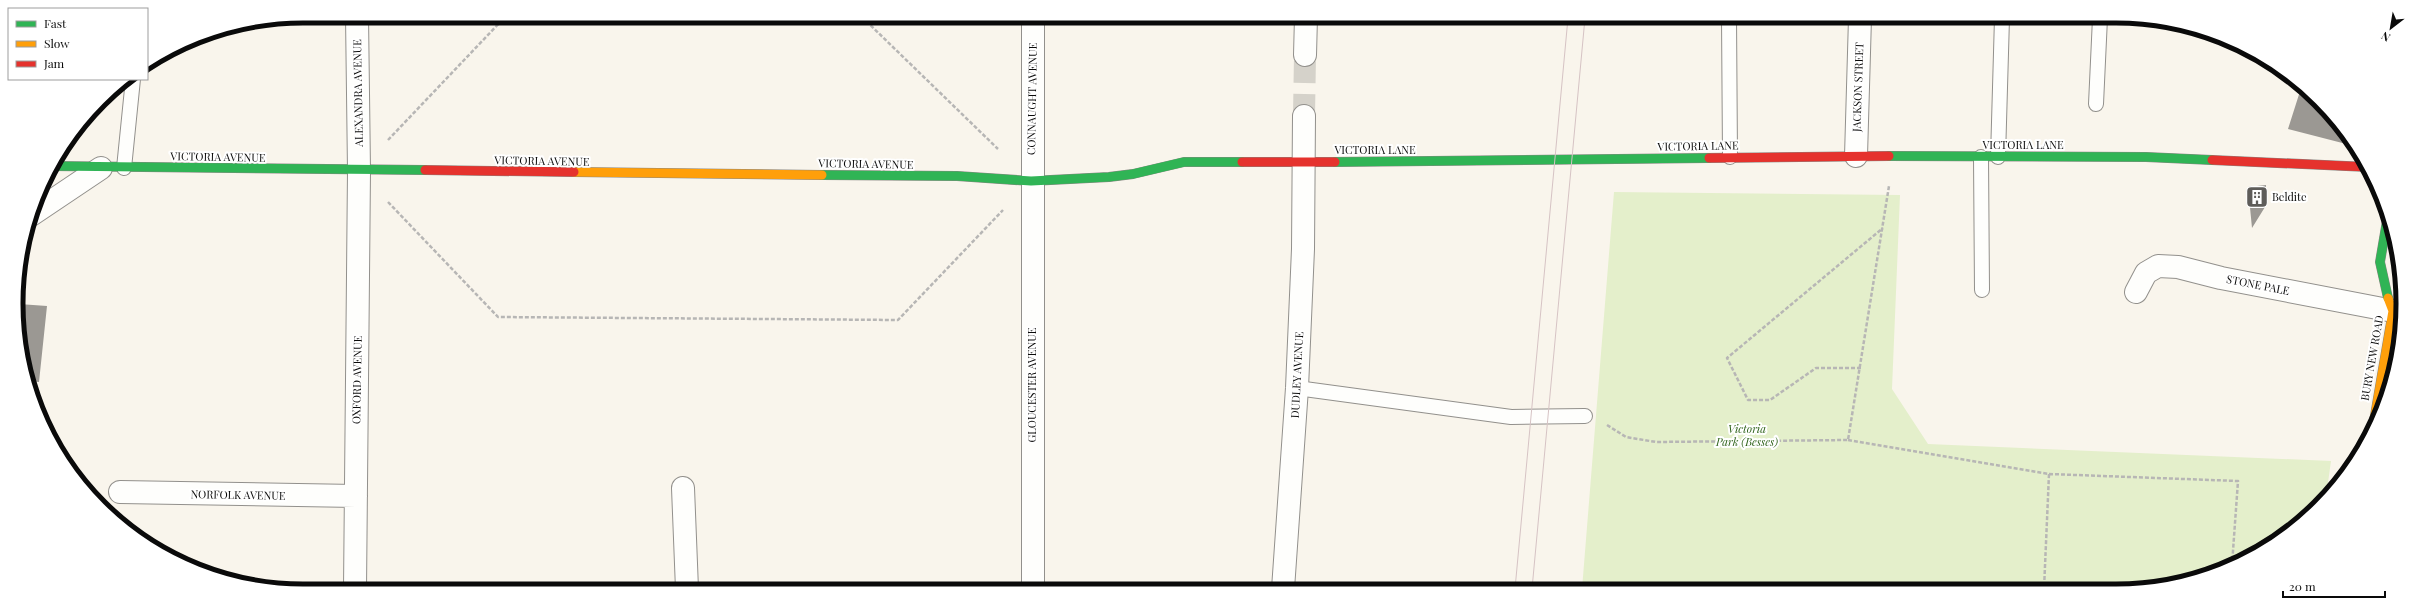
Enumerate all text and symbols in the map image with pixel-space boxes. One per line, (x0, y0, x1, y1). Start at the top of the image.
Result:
legend (8, 8, 148, 80)
north arrow (2371, 8, 2411, 48)
text: Fast (44, 15, 67, 31)
text: N (2378, 28, 2393, 45)
text: Slow (44, 35, 70, 51)
street label: ALEXANDRA AVENUE (349, 39, 366, 148)
street label: CONNAUGHT AVENUE (1023, 42, 1040, 155)
street label: JACKSON STREET (1848, 42, 1867, 133)
text: Jam (43, 55, 65, 71)
street label: VICTORIA LANE (1656, 137, 1739, 154)
street label: VICTORIA LANE (1981, 137, 2064, 152)
street label: VICTORIA LANE (1333, 142, 1416, 157)
street label: VICTORIA AVENUE (169, 148, 266, 165)
street label: VICTORIA AVENUE (493, 152, 590, 169)
street label: VICTORIA AVENUE (817, 155, 914, 172)
building icon: Beldite (2244, 184, 2270, 210)
place label: Beldite (2272, 189, 2307, 204)
street label: STONE PALE (2225, 271, 2291, 298)
street label: BURY NEW ROAD (2357, 314, 2386, 402)
street label: GLOUCESTER AVENUE (1024, 327, 1039, 442)
street label: DUDLEY AVENUE (1287, 331, 1306, 419)
street label: OXFORD AVENUE (348, 335, 365, 424)
park label: Victoria Park (Besses) (1715, 421, 1778, 449)
street label: NORFOLK AVENUE (190, 486, 286, 503)
scale bar (2283, 573, 2385, 599)
text: 20 m (2289, 578, 2316, 594)

